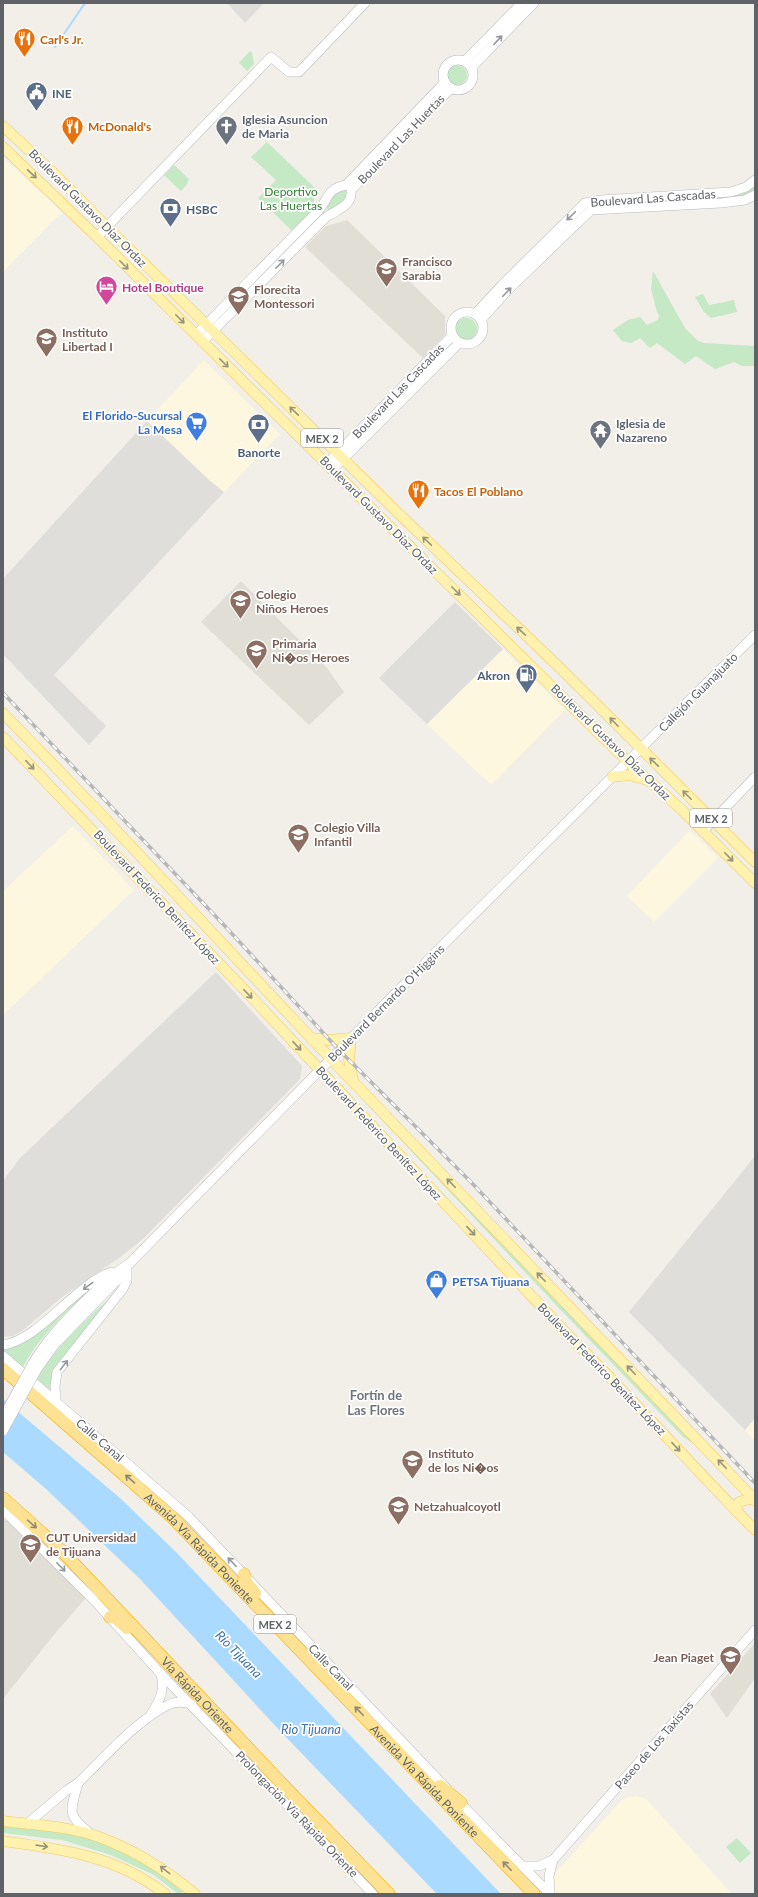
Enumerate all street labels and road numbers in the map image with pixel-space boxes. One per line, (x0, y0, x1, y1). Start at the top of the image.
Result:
street label: Boulevard Las Huertas (354, 91, 448, 187)
street label: Boulevard Gustavo Díaz Ordaz (26, 146, 151, 271)
street label: Boulevard Las Cascadas (590, 186, 716, 210)
street label: Boulevard Las Cascadas (349, 341, 447, 441)
road number: MEX 2 (301, 429, 343, 447)
street label: Boulevard Gustavo Díaz Ordaz (317, 453, 442, 578)
street label: Callejón Guanajuato (655, 649, 741, 735)
street label: Boulevard Gustavo Díaz Ordaz (548, 681, 674, 804)
road number: MEX 2 (690, 809, 732, 827)
street label: Boulevard Federico Benítez López (91, 827, 224, 968)
street label: Boulevard Bernardo O'Higgins (324, 941, 448, 1065)
street label: Boulevard Federico Benítez López (313, 1063, 446, 1204)
street label: Boulevard Federico Benítez López (535, 1300, 670, 1439)
street label: Calle Canal (73, 1415, 127, 1465)
street label: Avenida Vía Rápida Poniente (142, 1489, 258, 1606)
road number: MEX 2 (254, 1615, 296, 1633)
street label: Calle Canal (305, 1641, 357, 1693)
street label: Vía Rápida Oriente (158, 1654, 237, 1736)
street label: Paseo de Los Taxistas (612, 1698, 696, 1792)
street label: Avenida Vía Rápida Poniente (368, 1721, 483, 1840)
street label: Prolongación Vía Rápida Oriente (233, 1748, 361, 1880)

